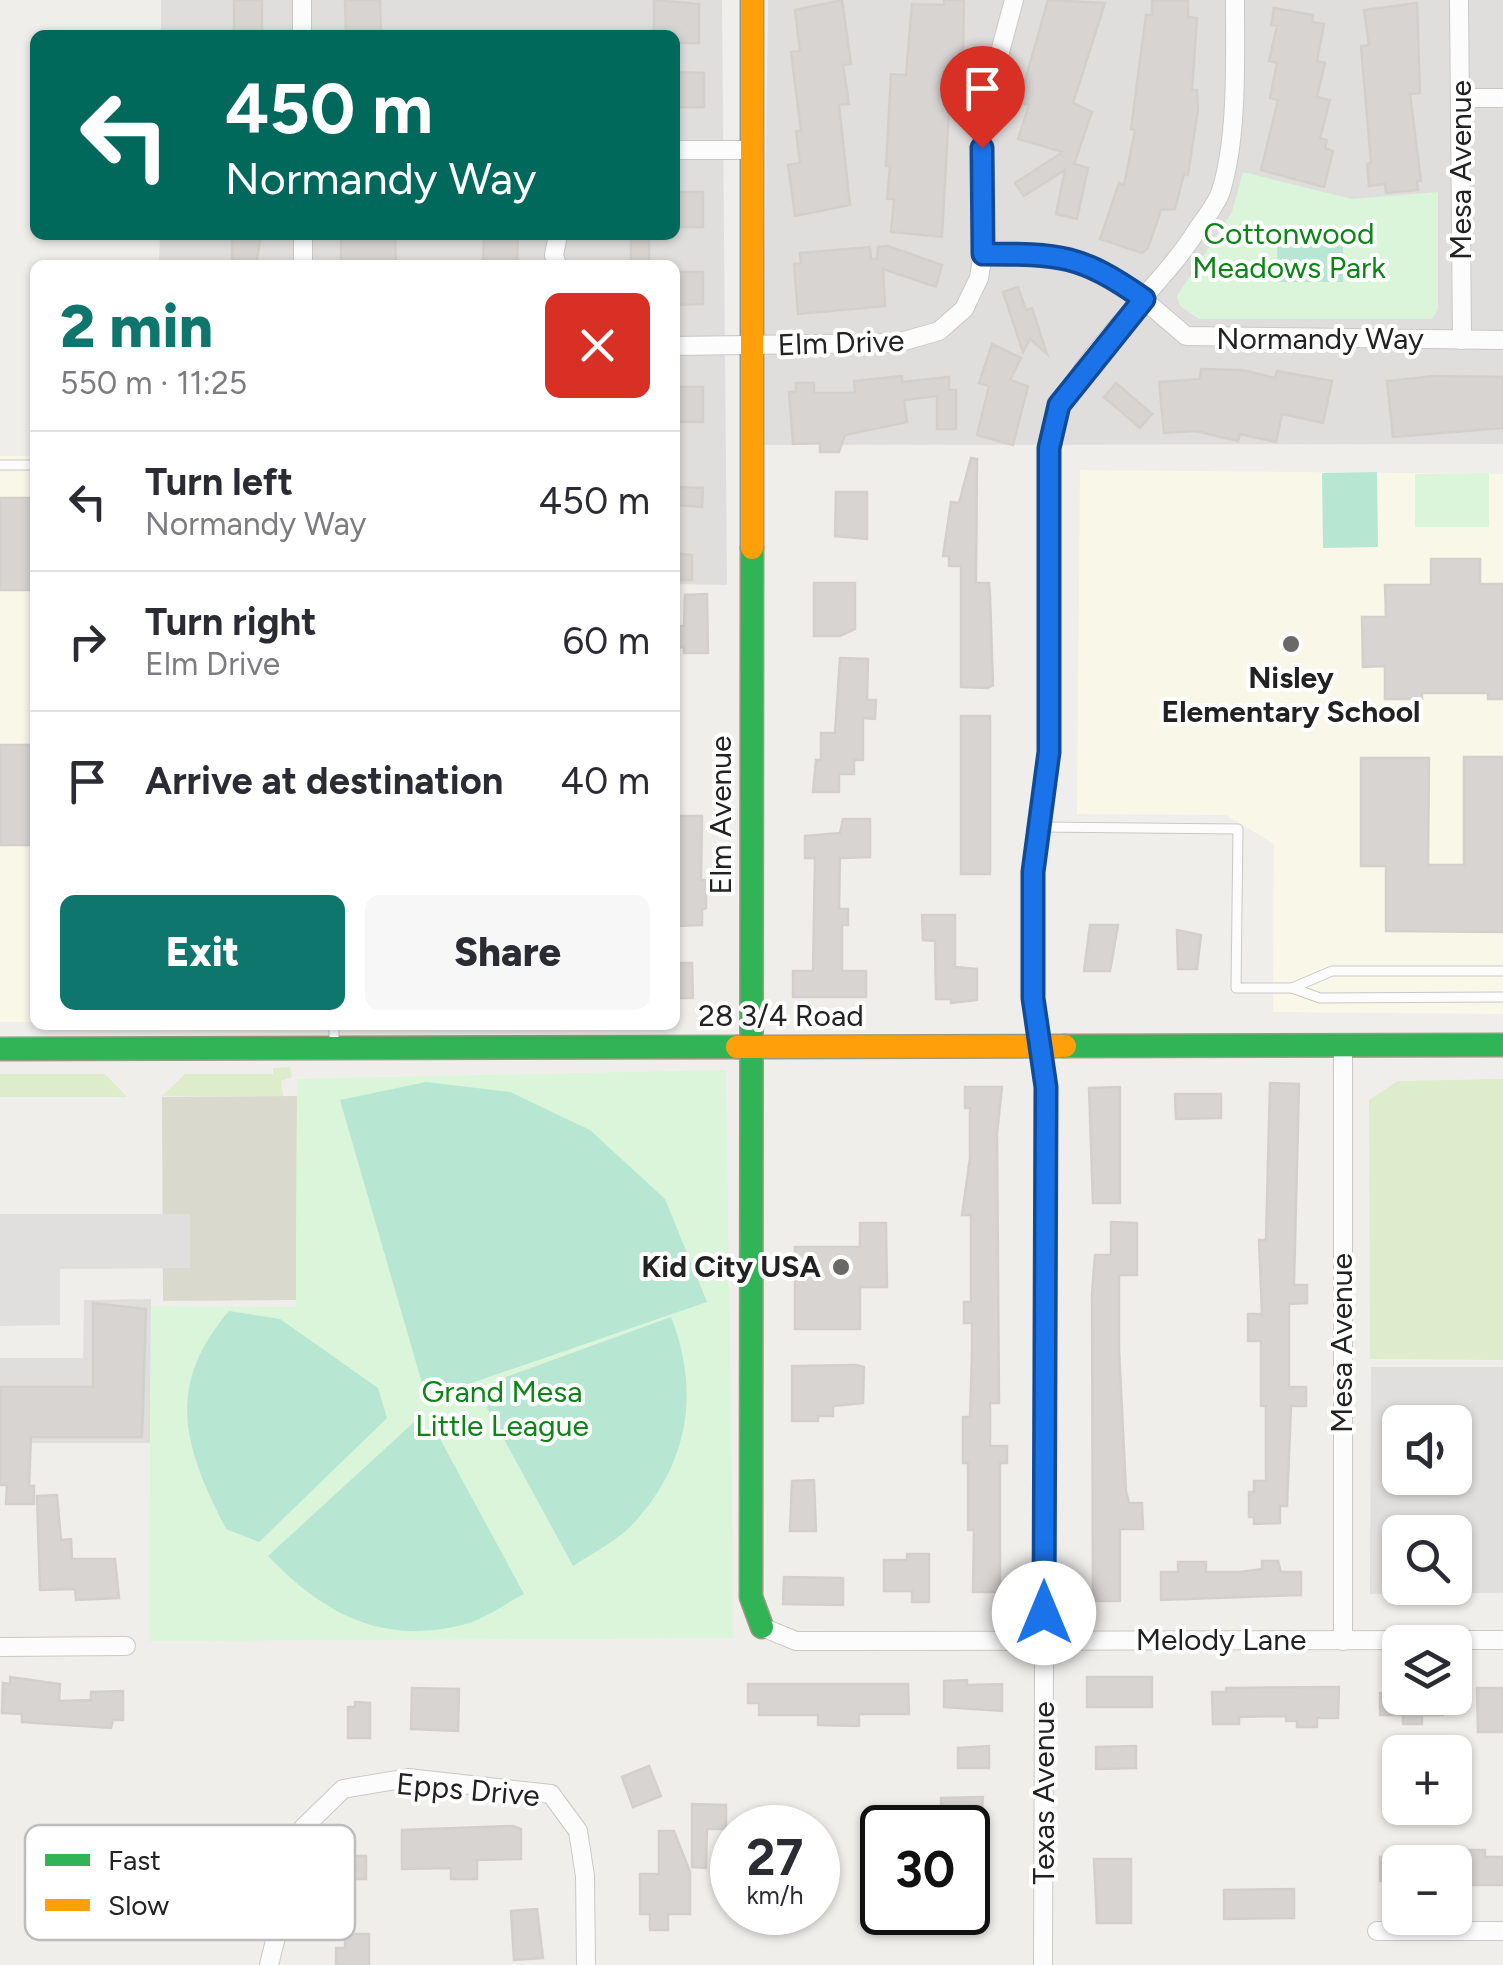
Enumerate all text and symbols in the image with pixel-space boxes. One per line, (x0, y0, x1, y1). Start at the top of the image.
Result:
pin (940, 46, 1025, 149)
icon: arrive (955, 61, 1010, 116)
text: 450 m (225, 66, 433, 151)
icon: left (60, 70, 190, 200)
street label: Mesa Avenue (1442, 80, 1479, 260)
text: Normandy Way (225, 151, 536, 205)
park label: Cottonwood Meadows Park (1192, 215, 1386, 286)
text: 2 min (60, 290, 213, 362)
button: close (545, 293, 650, 398)
street label: Normandy Way (1216, 320, 1424, 357)
street label: Elm Drive (777, 322, 905, 363)
text: 550 m · 11:25 (60, 364, 247, 402)
text: Turn left (145, 459, 293, 505)
icon: left (60, 474, 115, 529)
text: 450 m (538, 478, 650, 524)
text: Normandy Way (145, 505, 366, 543)
text: Turn right (145, 599, 317, 645)
icon: right (60, 614, 115, 669)
text: 60 m (562, 618, 650, 664)
marker: Nisley Elementary School (1280, 633, 1302, 655)
text: Elm Drive (145, 645, 280, 683)
place label: Nisley Elementary School (1162, 659, 1421, 730)
street label: Elm Avenue (702, 736, 739, 894)
icon: arrive (60, 754, 115, 809)
text: Arrive at destination (145, 758, 503, 804)
text: 40 m (560, 758, 650, 804)
button: Exit (60, 895, 345, 1010)
button: Share (365, 895, 650, 1010)
street label: 28 3/4 Road (698, 997, 864, 1034)
place label: Kid City USA (641, 1248, 822, 1285)
street label: Mesa Avenue (1323, 1253, 1360, 1433)
marker: Kid City USA (830, 1256, 852, 1278)
park label: Grand Mesa Little League (415, 1373, 589, 1444)
map controls (1382, 1405, 1472, 1935)
button: sound (1382, 1405, 1472, 1495)
button: search (1382, 1515, 1472, 1605)
position arrow (992, 1561, 1096, 1665)
street label: Melody Lane (1136, 1621, 1306, 1658)
button: layers (1382, 1625, 1472, 1715)
street label: Texas Avenue (1025, 1701, 1062, 1885)
button: + (1382, 1735, 1472, 1825)
street label: Epps Drive (395, 1765, 541, 1814)
speed limit sign: 30 (860, 1805, 990, 1935)
legend (25, 1825, 355, 1940)
text: 27 (747, 1827, 803, 1888)
text: Fast (108, 1843, 161, 1877)
button: − (1382, 1845, 1472, 1935)
text: km/h (746, 1880, 804, 1910)
text: Slow (108, 1888, 169, 1922)

